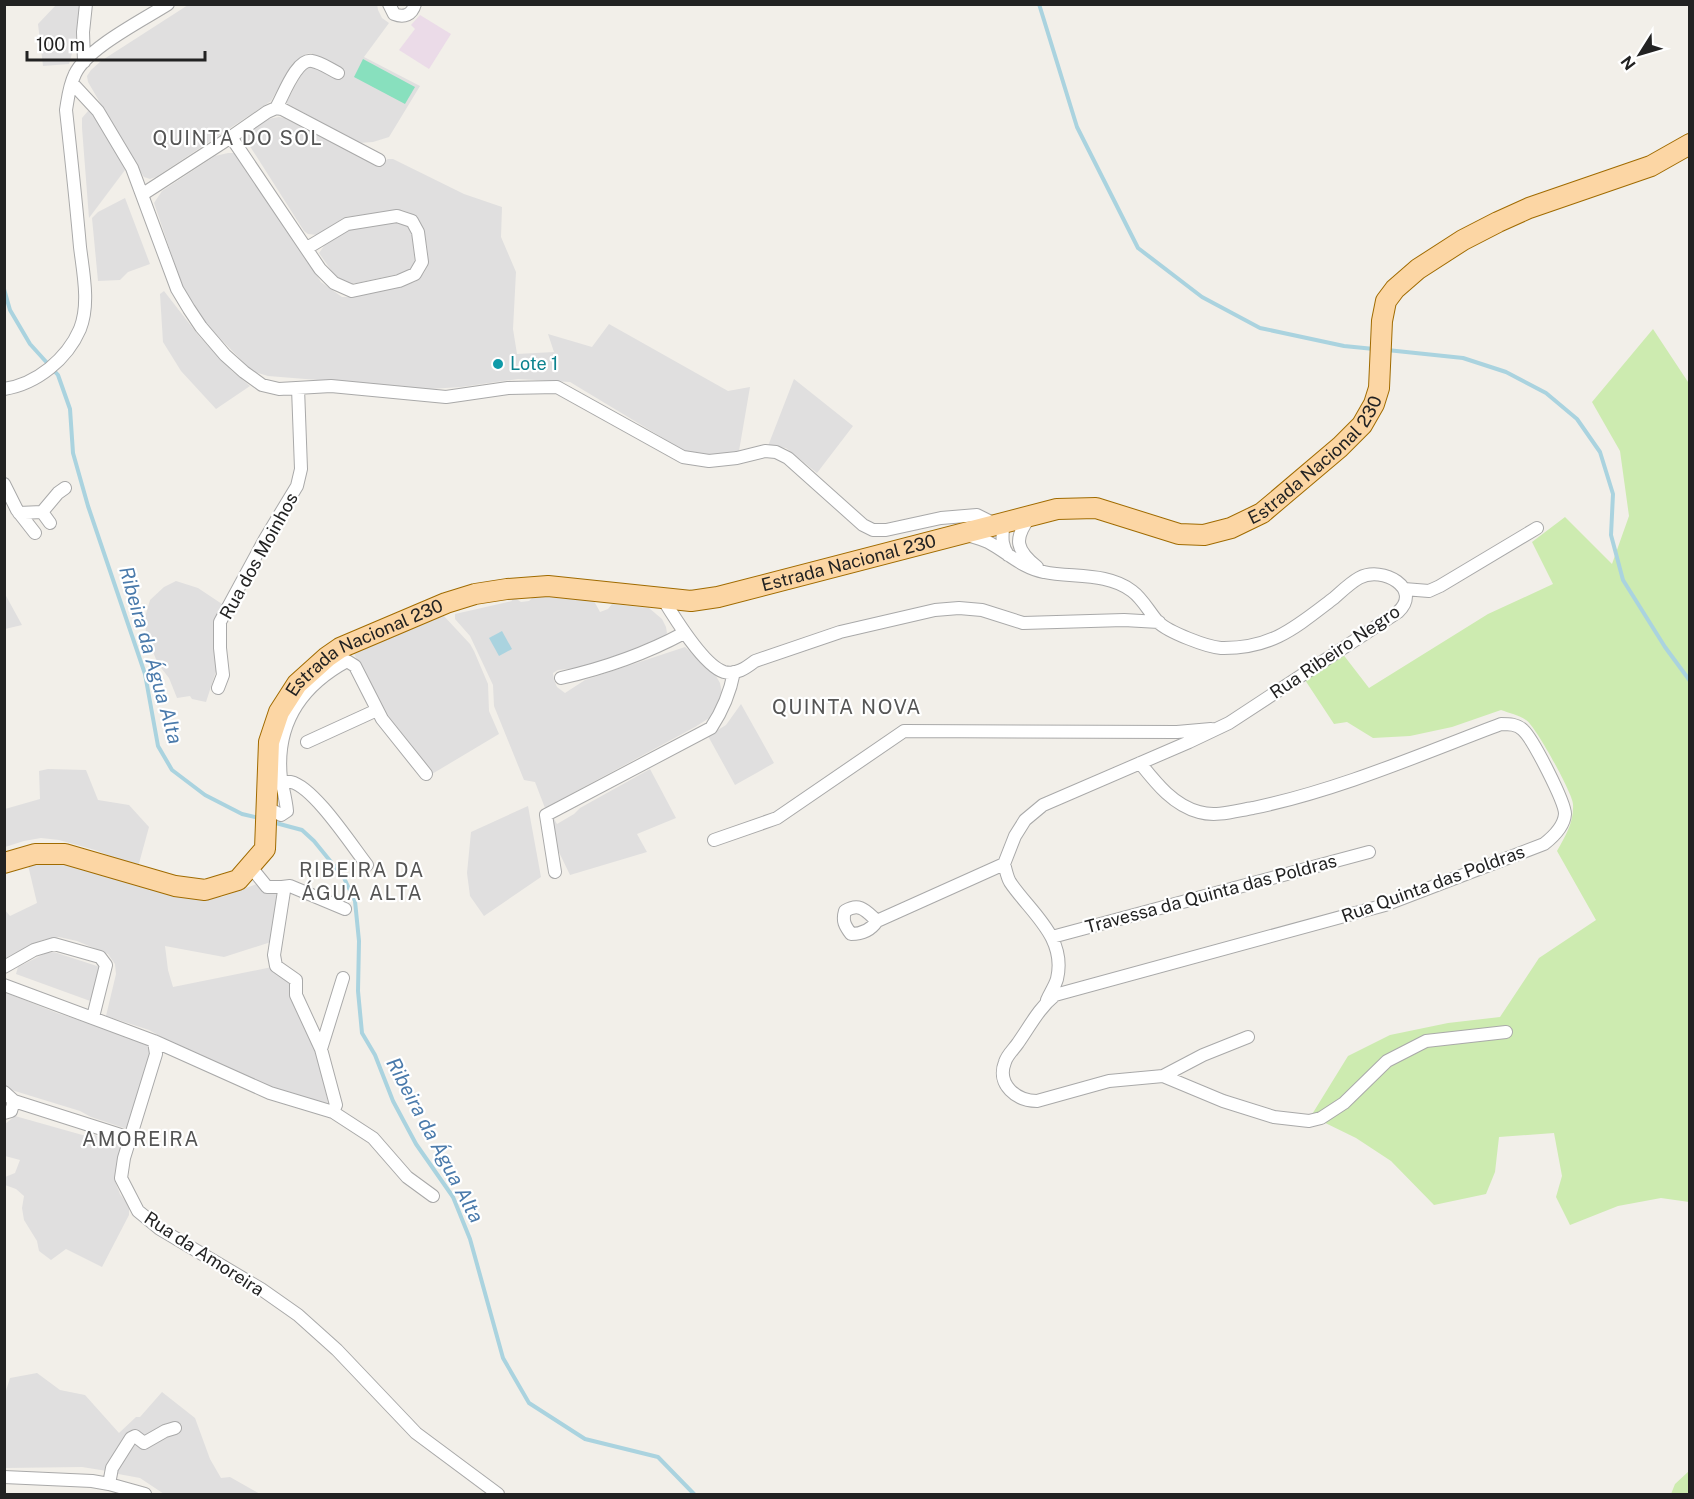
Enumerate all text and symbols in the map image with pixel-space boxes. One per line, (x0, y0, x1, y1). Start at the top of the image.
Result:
scale bar (27, 24, 206, 62)
north arrow (1610, 24, 1670, 84)
text: 100 m (36, 34, 85, 55)
text: N (1617, 52, 1640, 73)
district label: QUINTA DO SOL (153, 126, 323, 150)
place label: Lote 1 (510, 353, 558, 374)
marker: Lote 1 (491, 357, 505, 371)
street label: Estrada Nacional 230 (1244, 393, 1386, 528)
street label: Rua dos Moinhos (215, 489, 302, 623)
street label: Estrada Nacional 230 (759, 530, 938, 595)
water label: Ribeira da Água Alta (114, 563, 189, 747)
street label: Estrada Nacional 230 (281, 595, 446, 700)
street label: Rua Ribeiro Negro (1266, 600, 1404, 703)
district label: QUINTA NOVA (772, 695, 922, 719)
street label: Rua Quinta das Poldras (1338, 841, 1527, 926)
street label: Travessa da Quinta das Poldras (1083, 850, 1339, 937)
district label: RIBEIRA DA ÁGUA ALTA (299, 858, 425, 905)
water label: Ribeira da Água Alta (381, 1053, 490, 1227)
district label: AMOREIRA (82, 1127, 200, 1151)
street label: Rua da Amoreira (140, 1207, 268, 1300)

